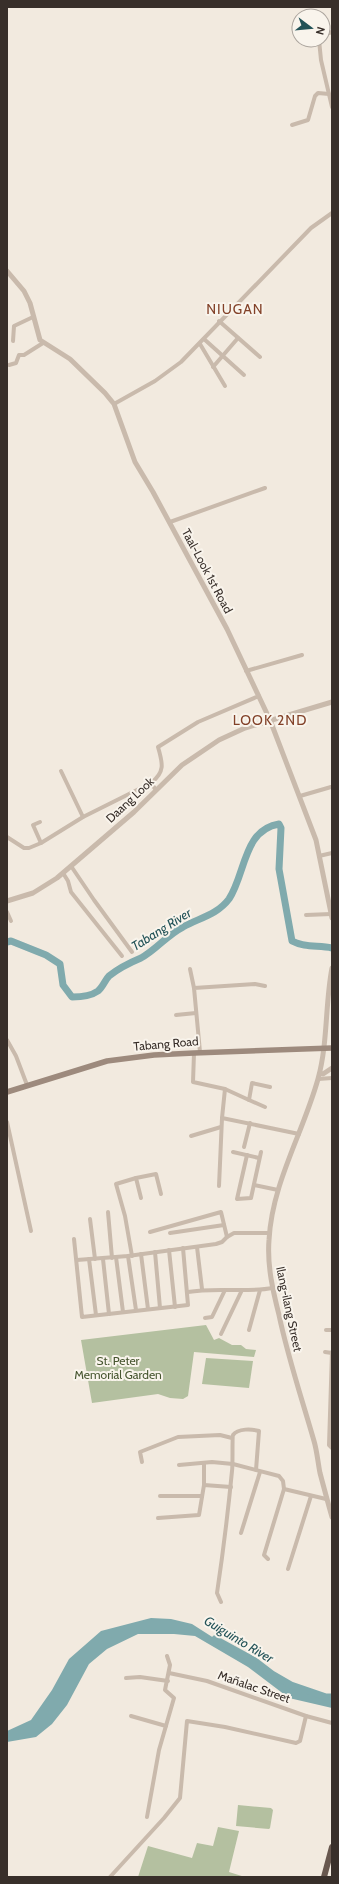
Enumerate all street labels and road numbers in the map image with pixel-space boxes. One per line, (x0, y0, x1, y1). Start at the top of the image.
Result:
street label: Taal-Look 1st Road (179, 526, 236, 616)
street label: Daang Look (103, 773, 157, 826)
street label: Tabang Road (133, 1033, 199, 1054)
street label: Ilang-ilang Street (273, 1265, 306, 1353)
street label: Mañalac Street (216, 1667, 292, 1706)

